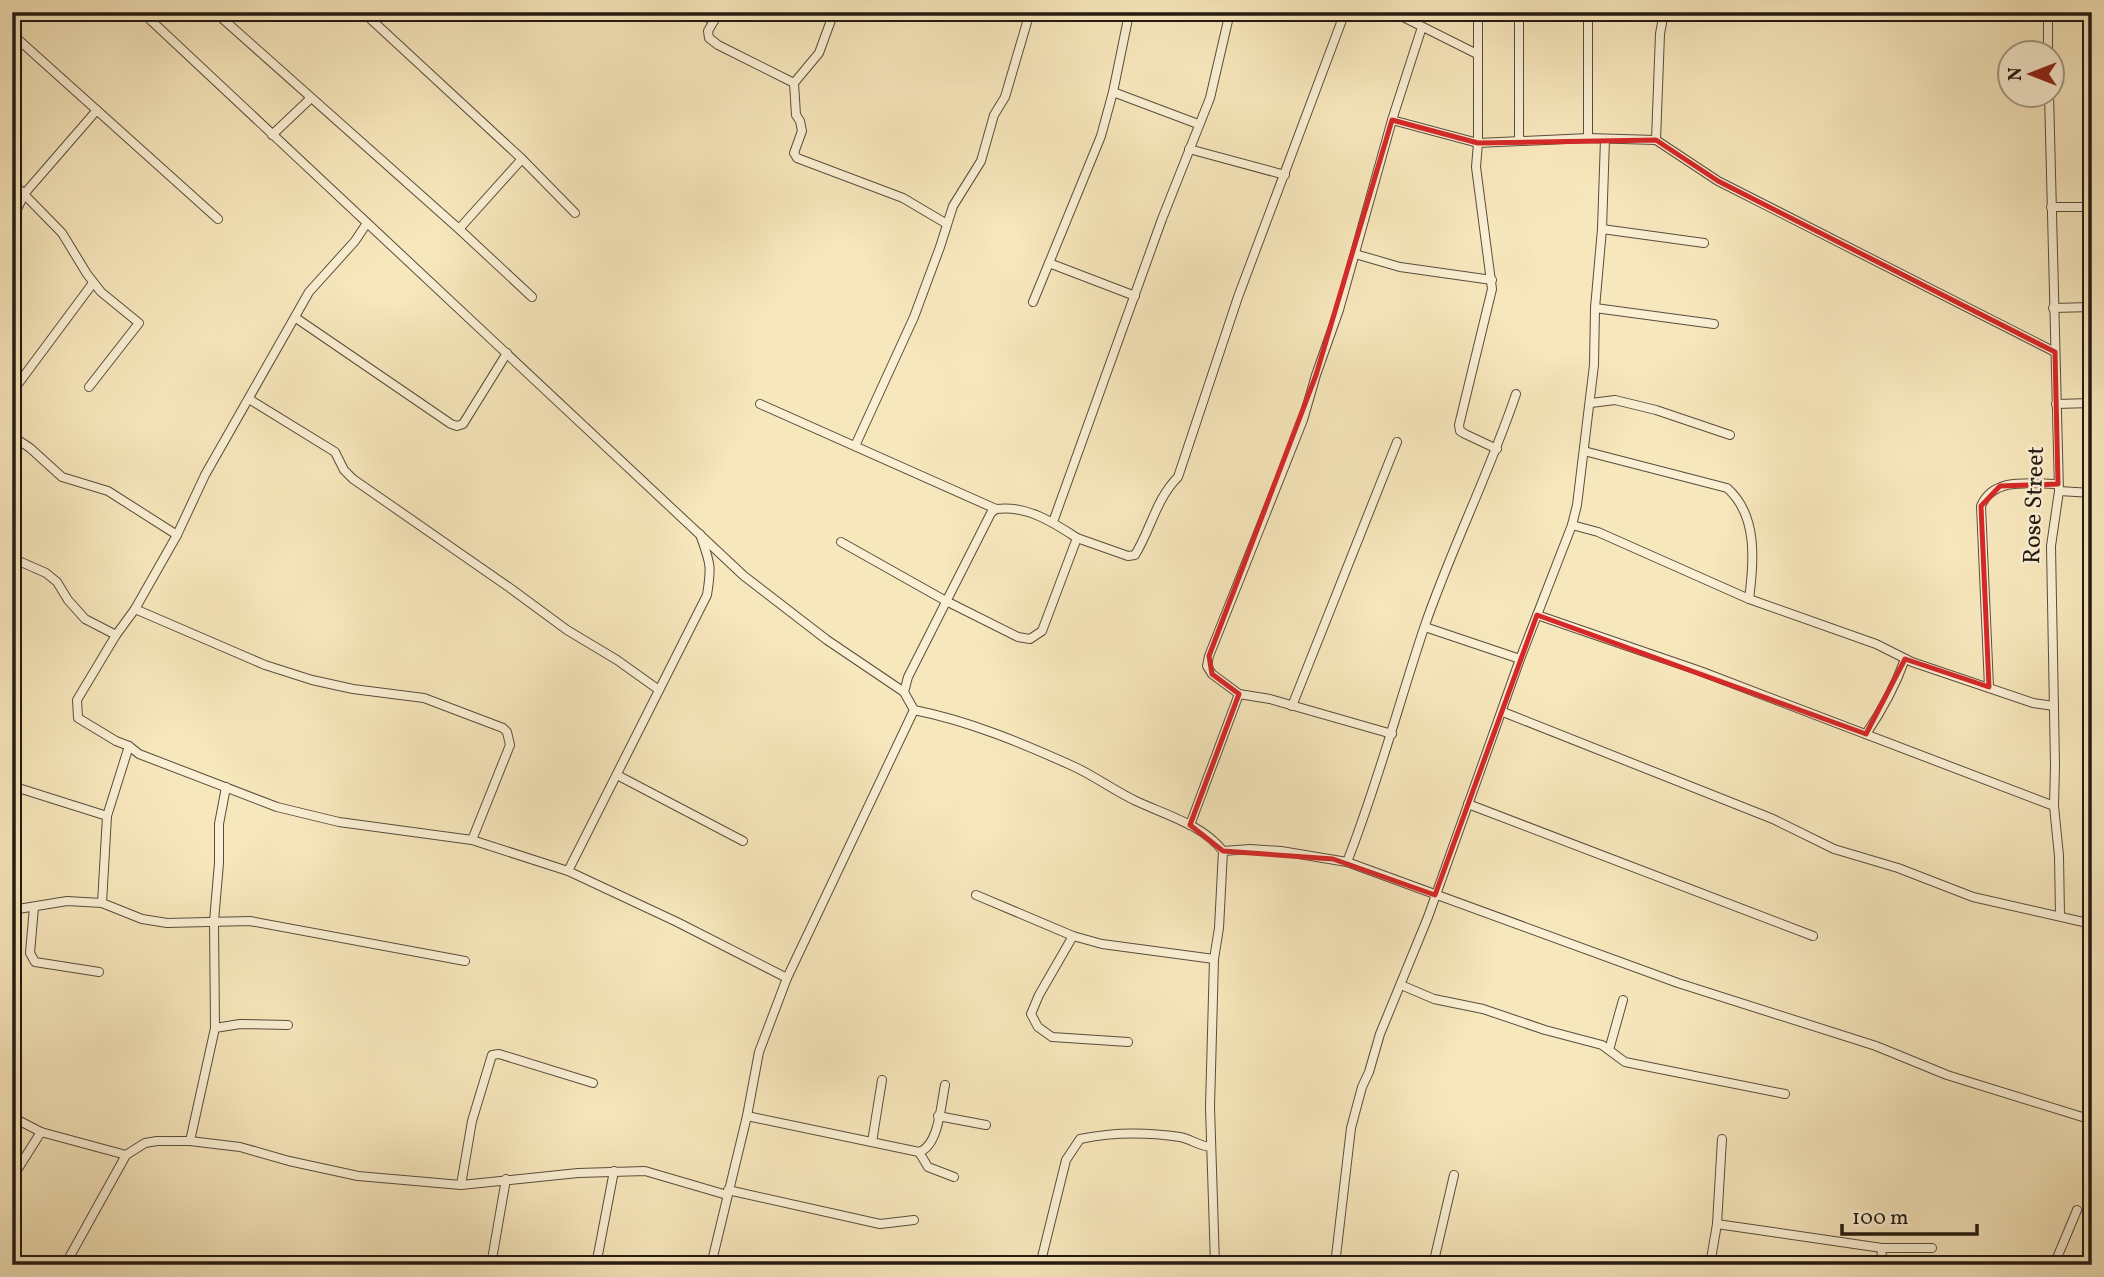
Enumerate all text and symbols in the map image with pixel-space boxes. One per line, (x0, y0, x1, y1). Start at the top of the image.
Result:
north arrow (1996, 38, 2066, 108)
text: N (2003, 67, 2029, 81)
street label: Rose Street (2016, 445, 2054, 565)
scale bar (1842, 1193, 1976, 1237)
text: 100 m (1852, 1204, 1909, 1233)

